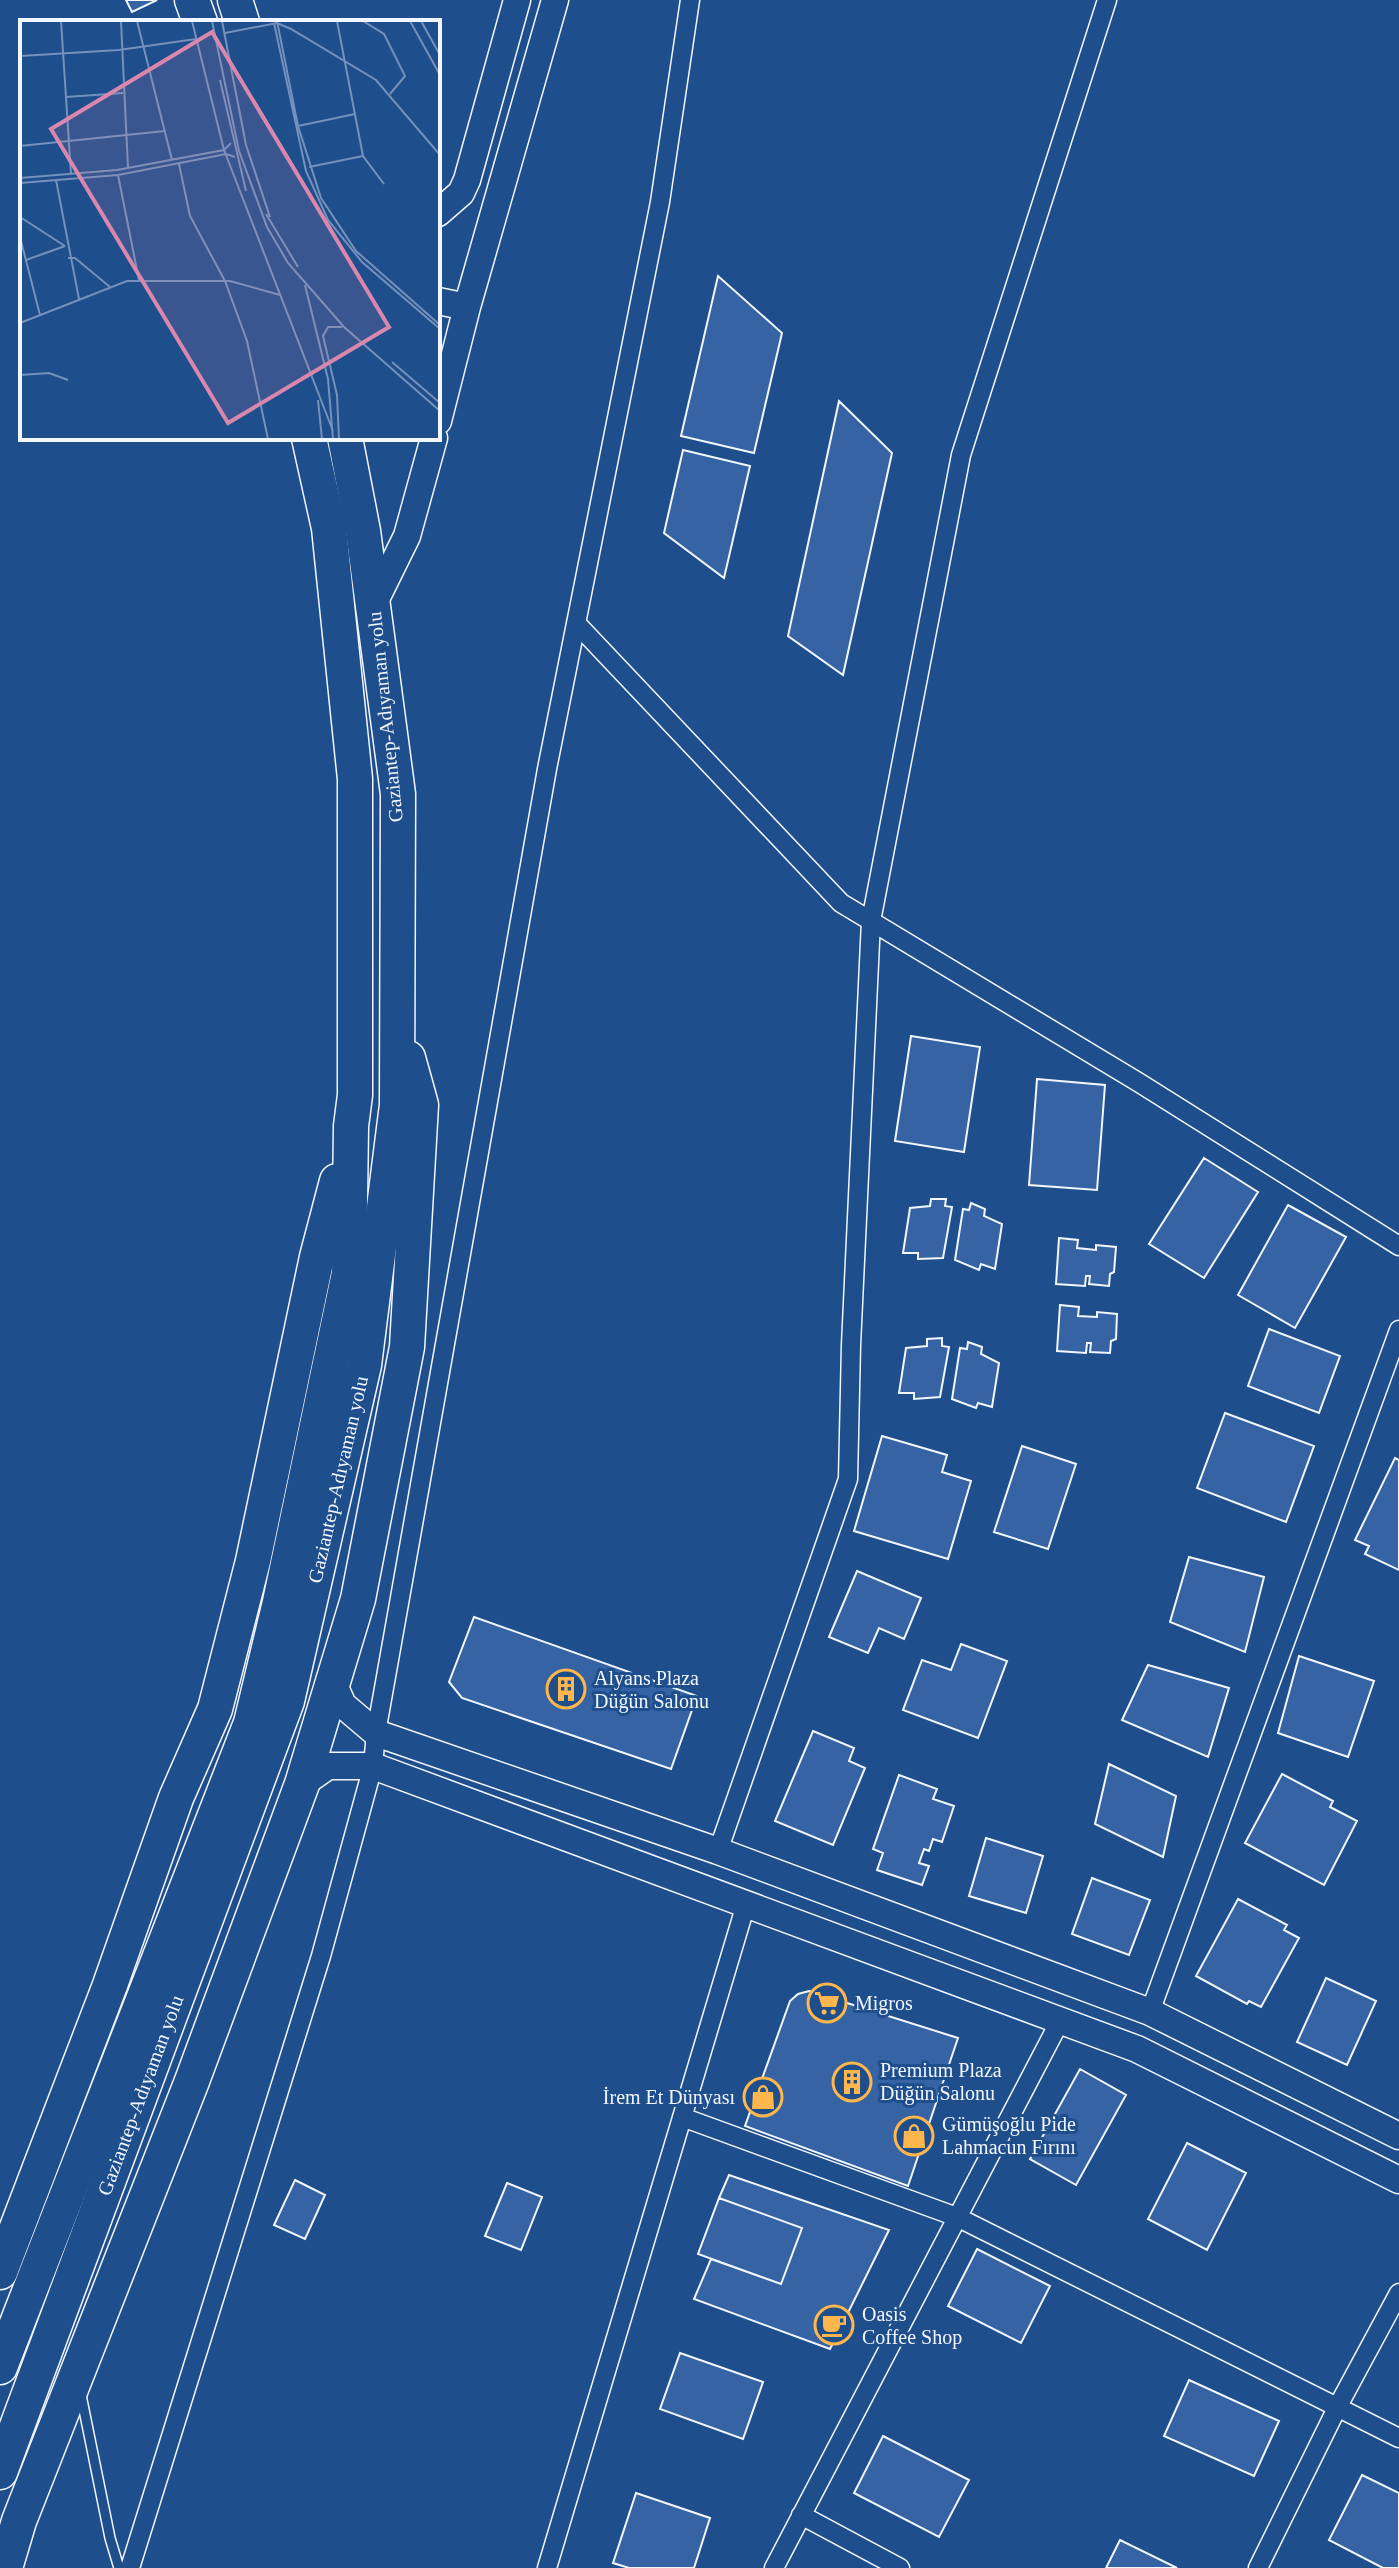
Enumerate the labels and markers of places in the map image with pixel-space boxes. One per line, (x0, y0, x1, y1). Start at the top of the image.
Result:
place label: Alyans Plaza Düğün Salonu (594, 1667, 709, 1713)
building icon: Alyans Plaza Düğün Salonu (545, 1668, 587, 1710)
supermarket icon: Migros (806, 1982, 848, 2024)
place label: Migros (855, 1992, 913, 2015)
place label: Premium Plaza Düğün Salonu (880, 2059, 1002, 2105)
building icon: Premium Plaza Düğün Salonu (831, 2061, 873, 2103)
shop icon: İrem Et Dünyası (742, 2076, 784, 2118)
place label: İrem Et Dünyası (603, 2086, 735, 2109)
place label: Gümüşoğlu Pide Lahmacun Fırını (942, 2113, 1076, 2158)
shop icon: Gümüşoğlu Pide Lahmacun Fırını (893, 2115, 935, 2157)
place label: Oasis Coffee Shop (862, 2303, 962, 2349)
cafe icon: Oasis Coffee Shop (813, 2304, 855, 2346)

